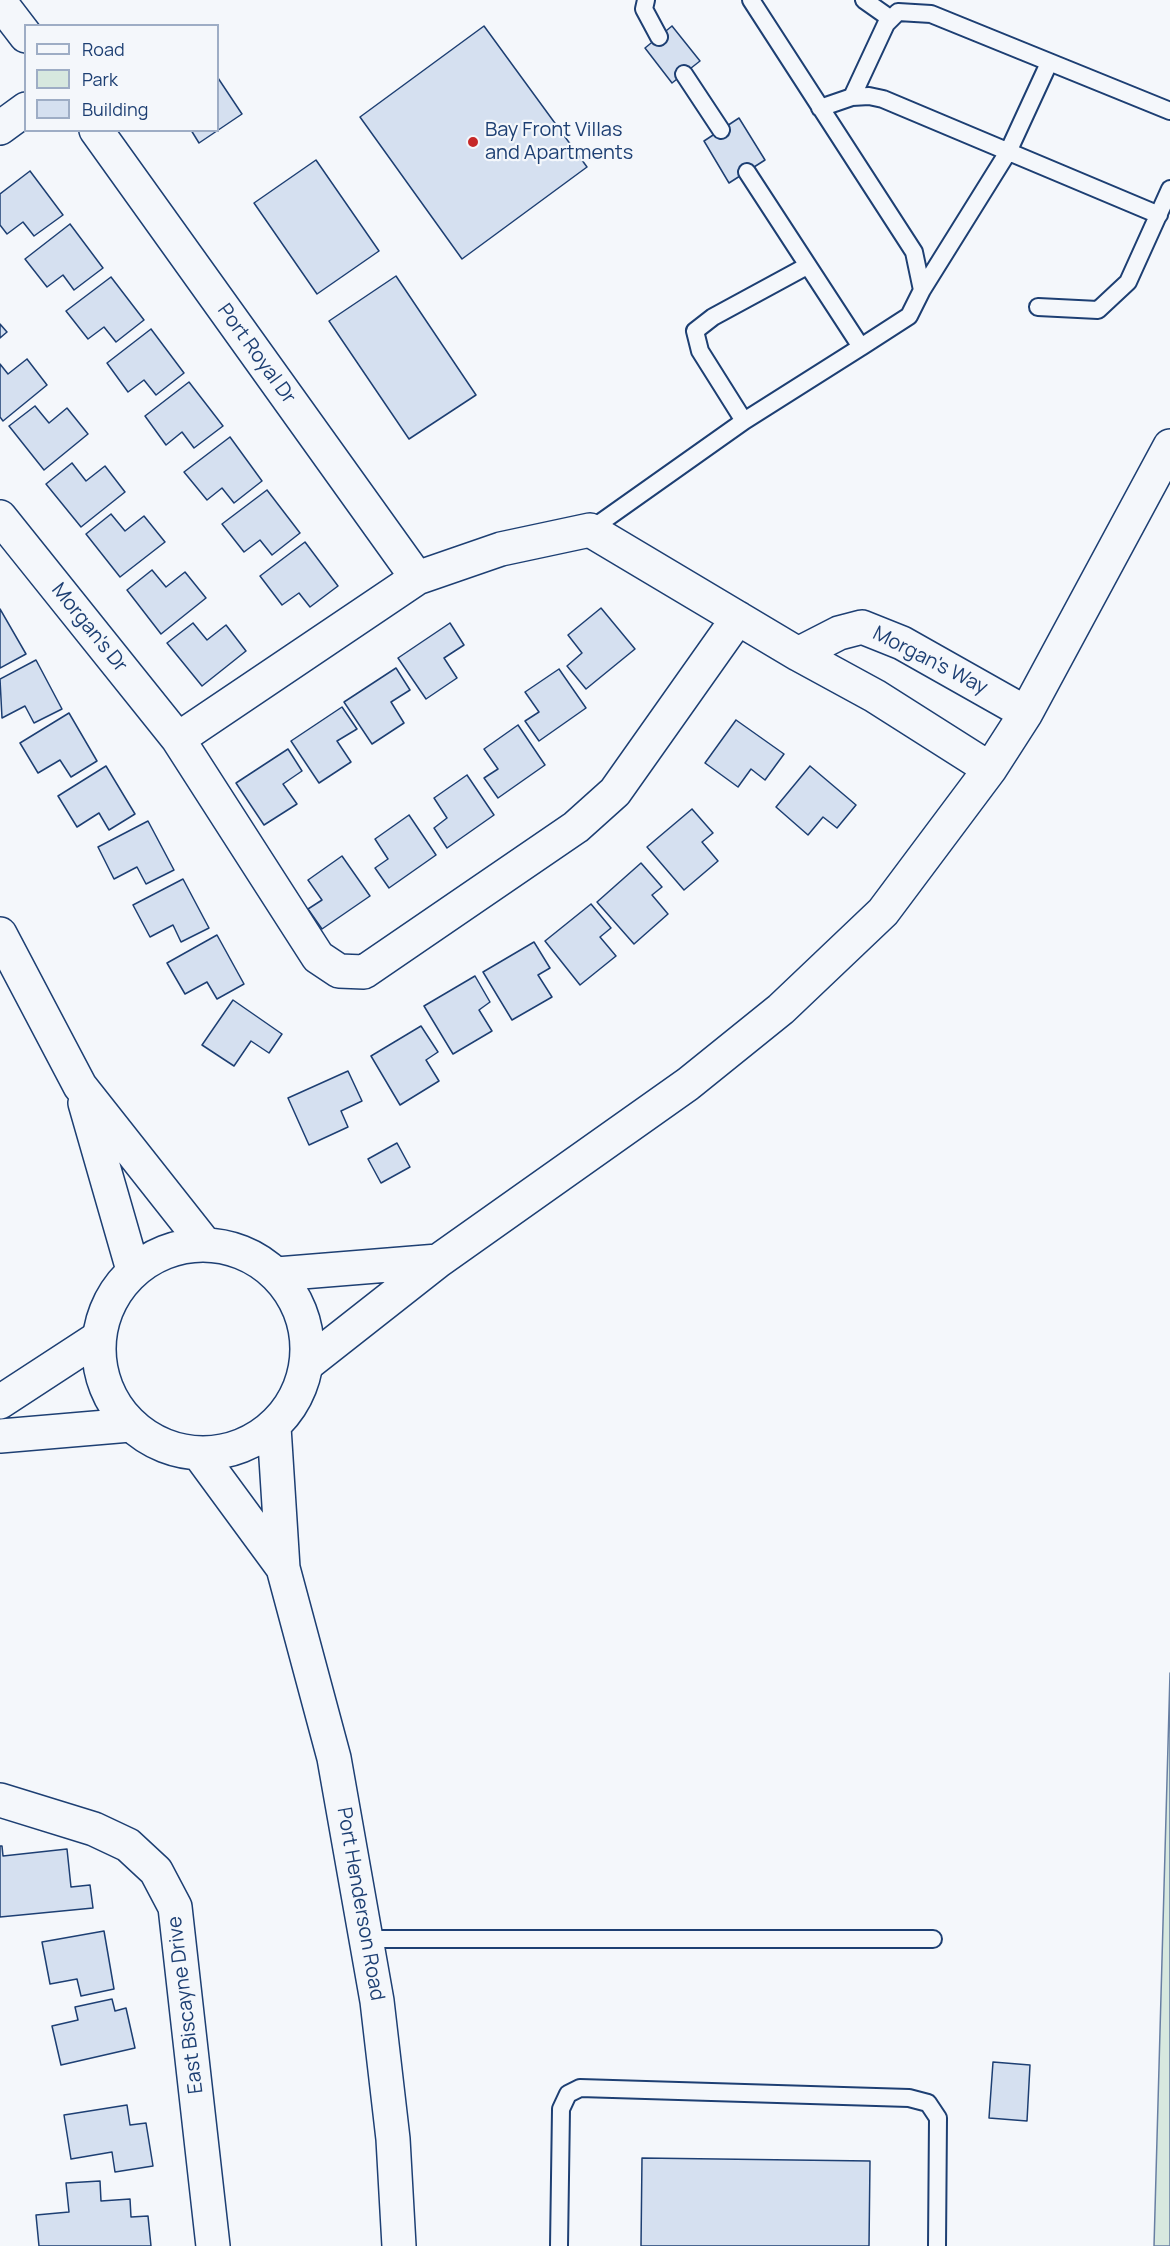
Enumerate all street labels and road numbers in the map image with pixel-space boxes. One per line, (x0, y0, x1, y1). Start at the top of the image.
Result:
street label: Port Royal Dr (212, 299, 300, 409)
street label: Morgan's Dr (46, 579, 132, 677)
street label: Morgan's Way (869, 622, 991, 700)
street label: Port Henderson Road (331, 1805, 389, 2003)
street label: East Biscayne Drive (163, 1915, 209, 2095)

